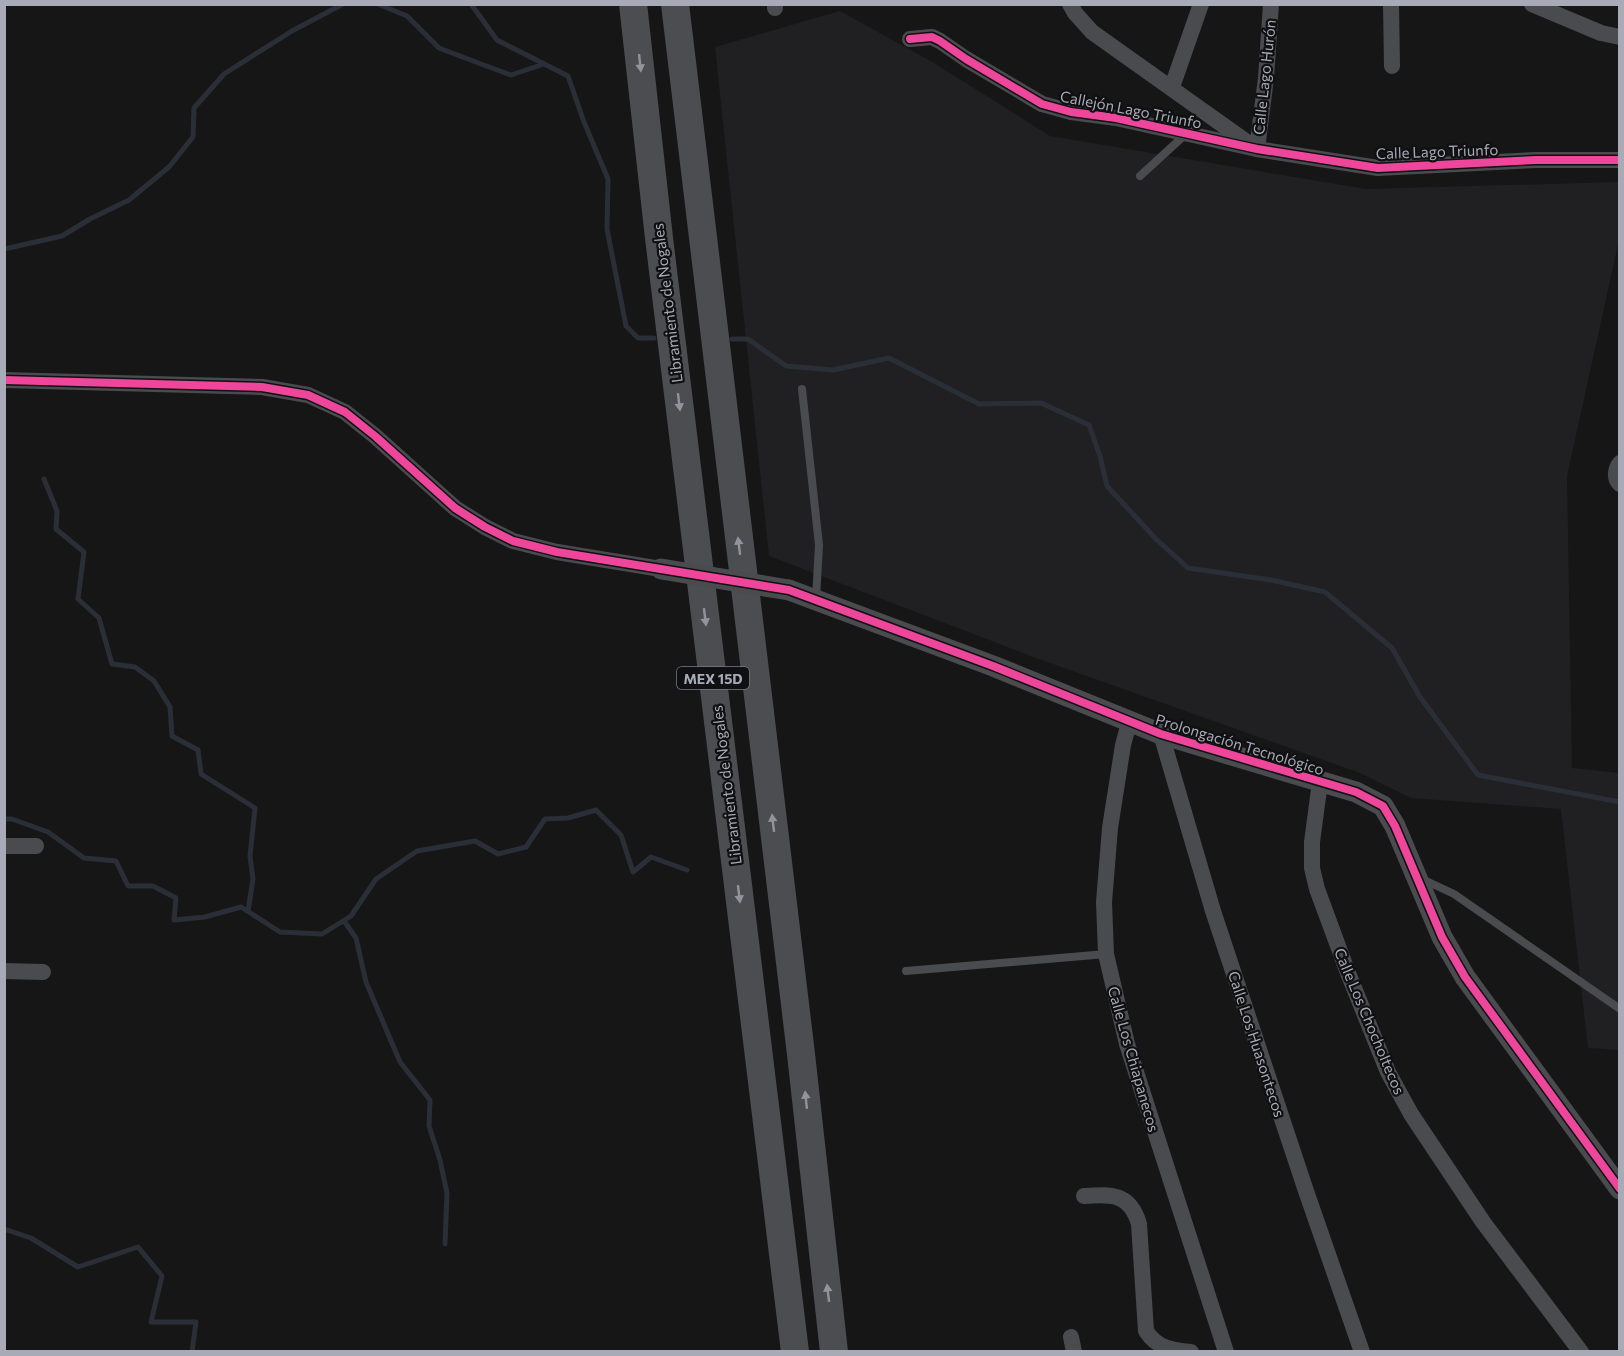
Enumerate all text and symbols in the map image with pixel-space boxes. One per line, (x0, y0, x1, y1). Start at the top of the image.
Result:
street label: Calle Lago Hurón (1249, 19, 1279, 135)
one-way arrow (635, 53, 645, 72)
street label: Callejón Lago Triunfo (1059, 86, 1203, 132)
street label: Calle Lago Triunfo (1375, 140, 1499, 162)
street label: Libramiento de Nogales (648, 222, 686, 384)
one-way arrow (675, 393, 684, 412)
one-way arrow (734, 536, 743, 555)
one-way arrow (701, 607, 710, 626)
road number: MEX 15D (677, 667, 749, 689)
street label: Libramiento de Nogales (707, 704, 745, 866)
street label: Prolongación Tecnológico (1153, 710, 1327, 778)
one-way arrow (768, 813, 777, 832)
one-way arrow (734, 884, 744, 903)
street label: Calle Los Chocholtecos (1331, 945, 1409, 1097)
street label: Calle Los Huasontecos (1225, 969, 1289, 1119)
street label: Calle Los Chiapanecos (1105, 984, 1163, 1134)
one-way arrow (801, 1090, 811, 1109)
one-way arrow (823, 1284, 833, 1303)

